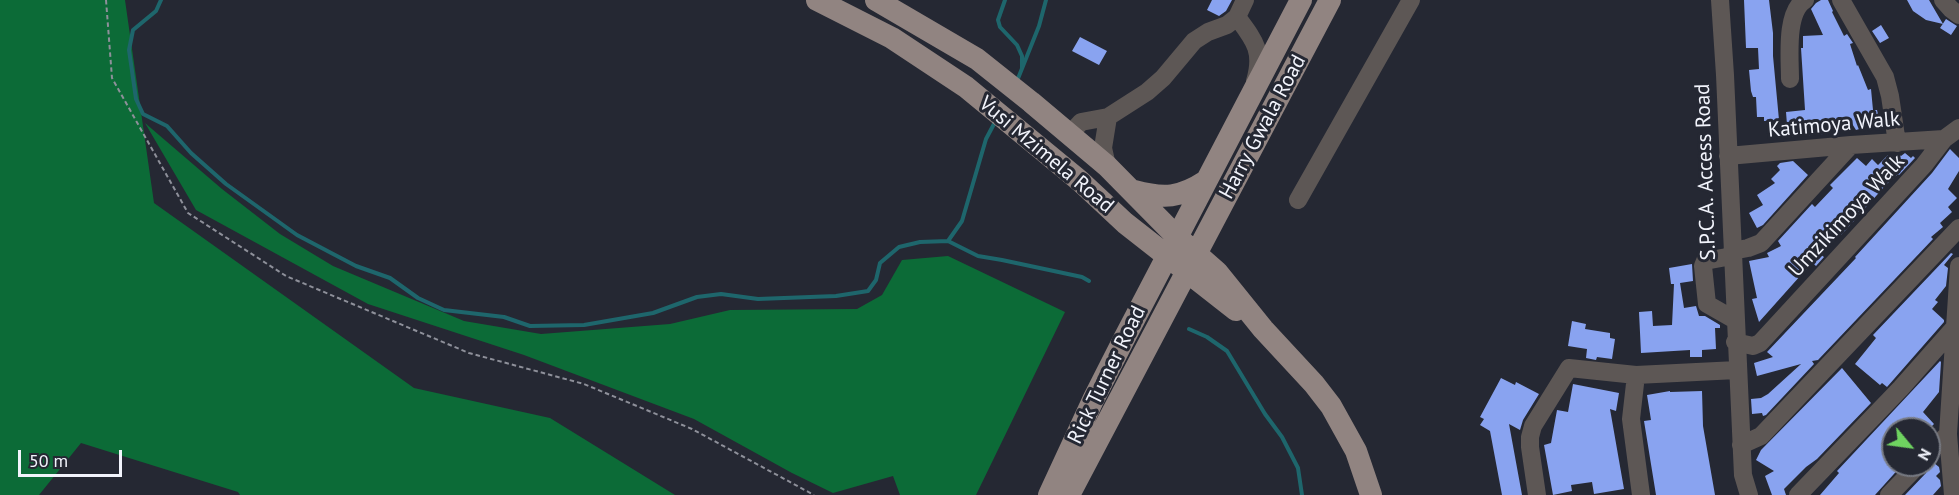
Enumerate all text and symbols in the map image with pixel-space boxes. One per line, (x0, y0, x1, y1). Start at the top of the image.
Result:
street label: Harry Gwala Road (1214, 51, 1312, 203)
street label: S.P.C.A. Access Road (1690, 83, 1722, 261)
street label: Vusi Mzimela Road (973, 91, 1119, 219)
street label: Katimoya Walk (1767, 107, 1901, 143)
street label: Umzikimoya Walk (1784, 149, 1910, 283)
street label: Rick Turner Road (1063, 302, 1151, 448)
north arrow (1881, 417, 1941, 477)
scale bar (21, 438, 124, 476)
text: N (1914, 445, 1936, 464)
text: 50 m (29, 449, 68, 472)

